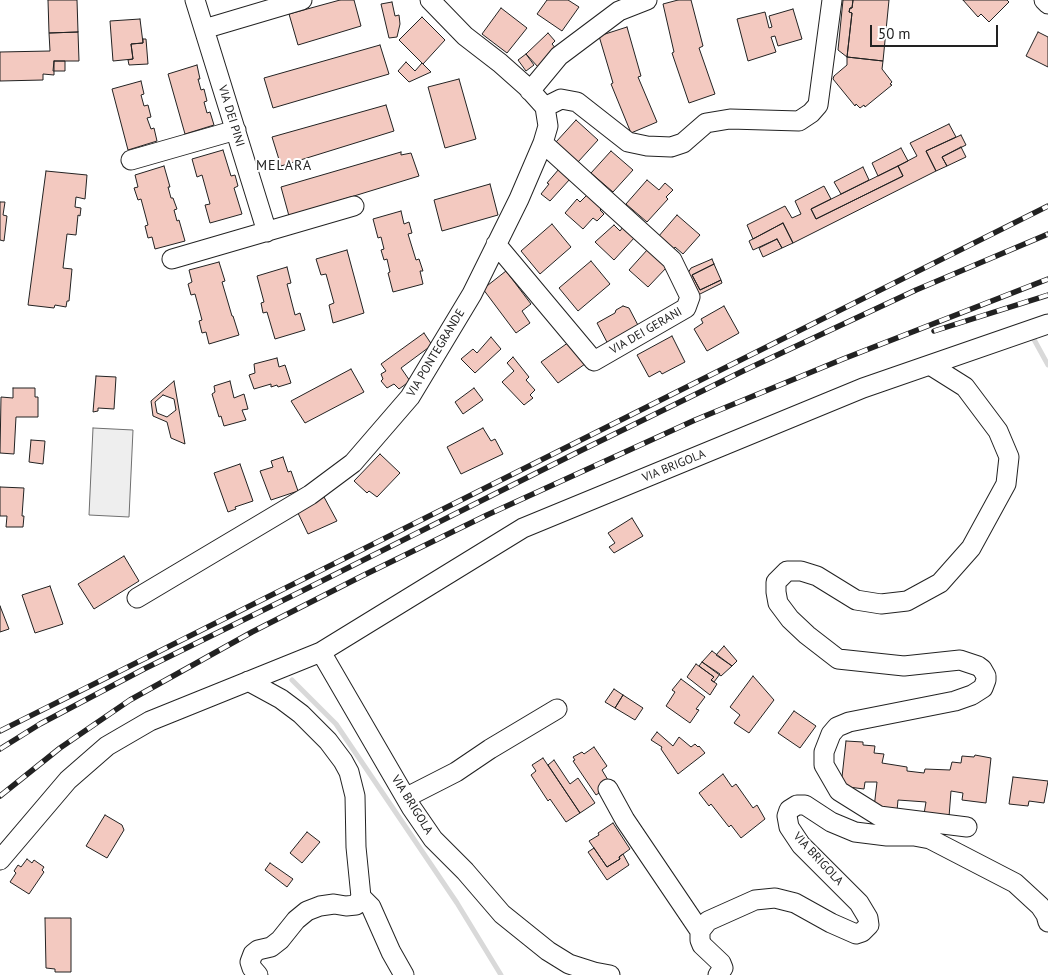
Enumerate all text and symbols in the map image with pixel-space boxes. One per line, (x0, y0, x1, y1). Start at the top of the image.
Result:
scale bar (873, 15, 1000, 47)
text: 50 m (878, 24, 911, 43)
street label: VIA DEI PINI (215, 84, 247, 148)
district label: MELARA (255, 158, 313, 174)
street label: VIA DEI GERANI (607, 305, 685, 357)
street label: VIA PONTEGRANDE (404, 306, 468, 400)
street label: VIA BRIGOLA (640, 447, 708, 485)
street label: VIA BRIGOLA (388, 773, 436, 837)
street label: VIA BRIGOLA (790, 830, 846, 888)

